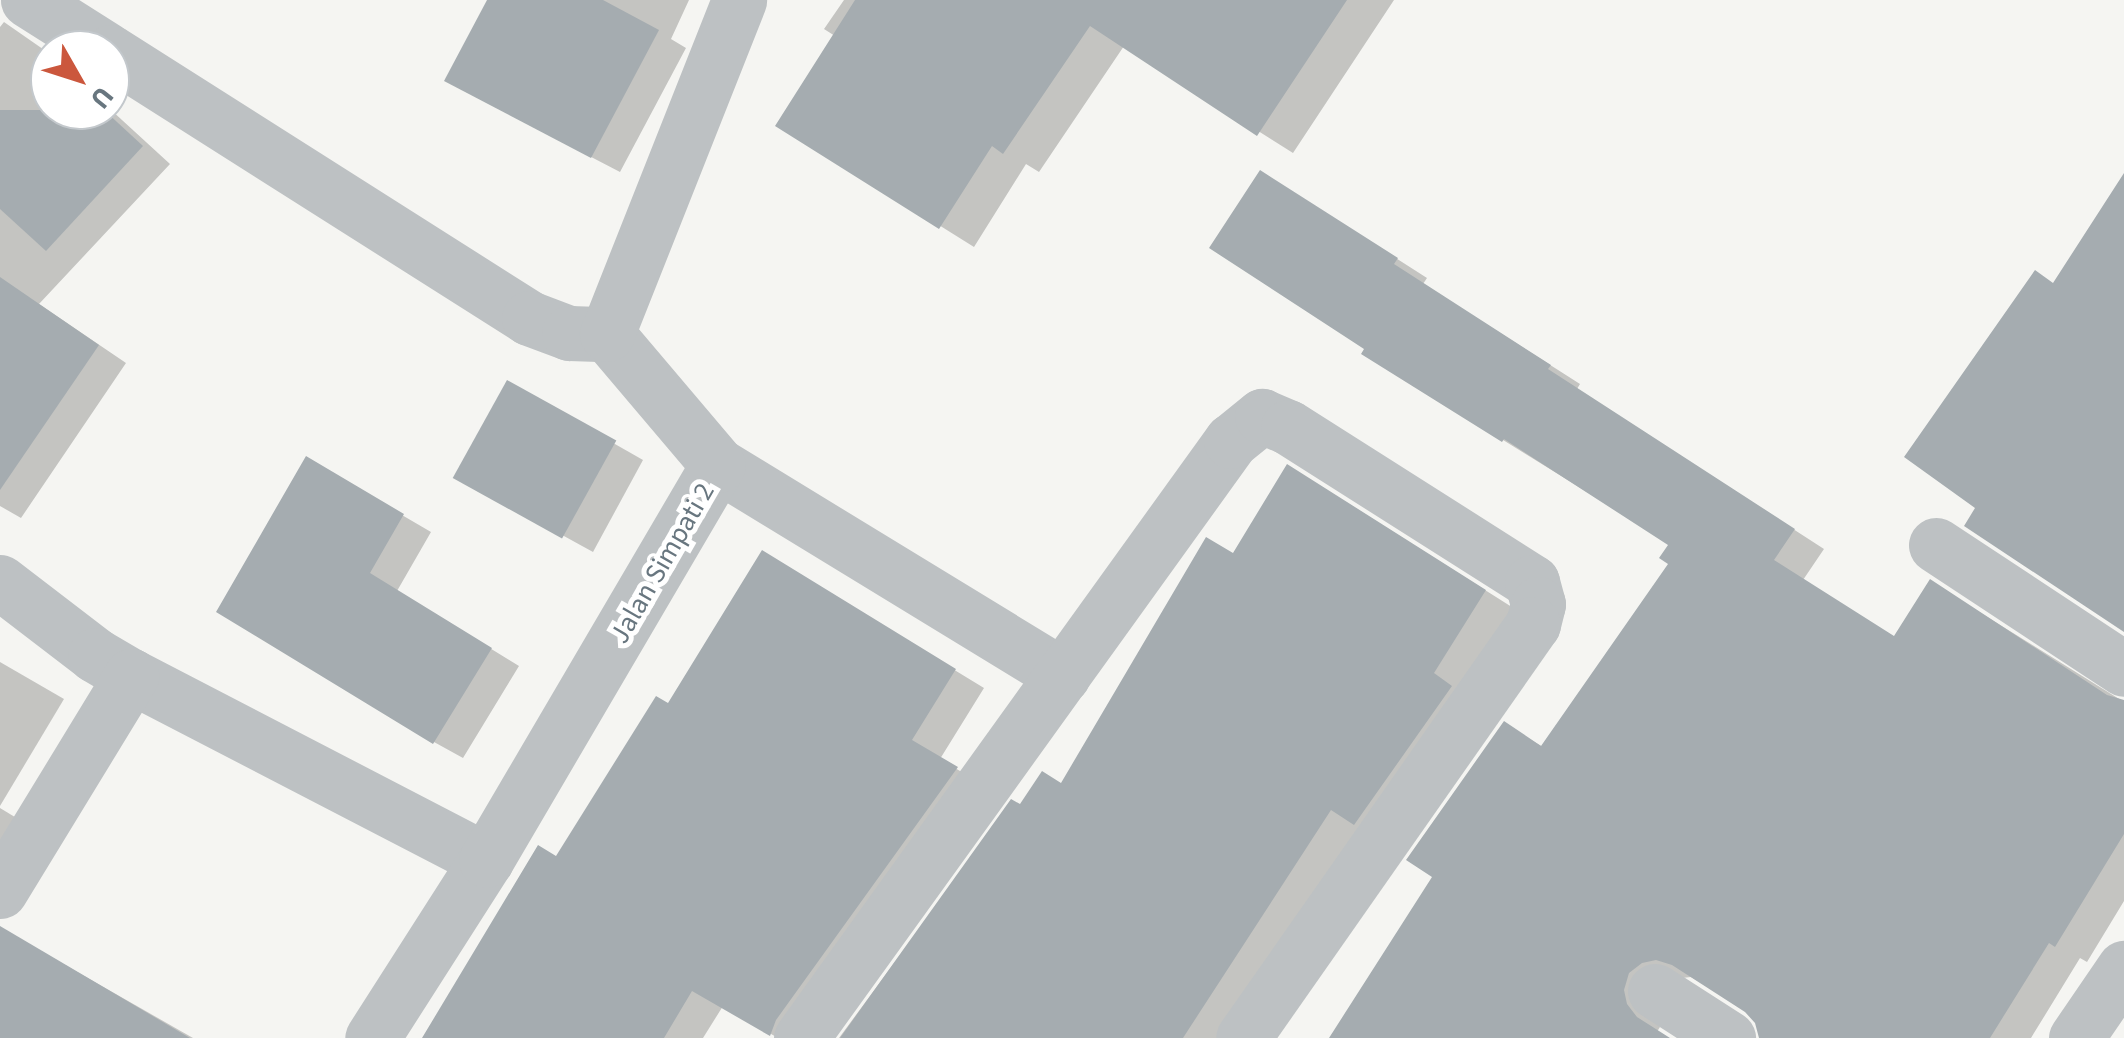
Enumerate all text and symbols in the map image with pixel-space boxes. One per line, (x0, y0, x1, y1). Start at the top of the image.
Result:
north arrow (30, 30, 130, 130)
text: U (80, 78, 123, 117)
street label: Jalan Simpati 2 (603, 477, 721, 649)

